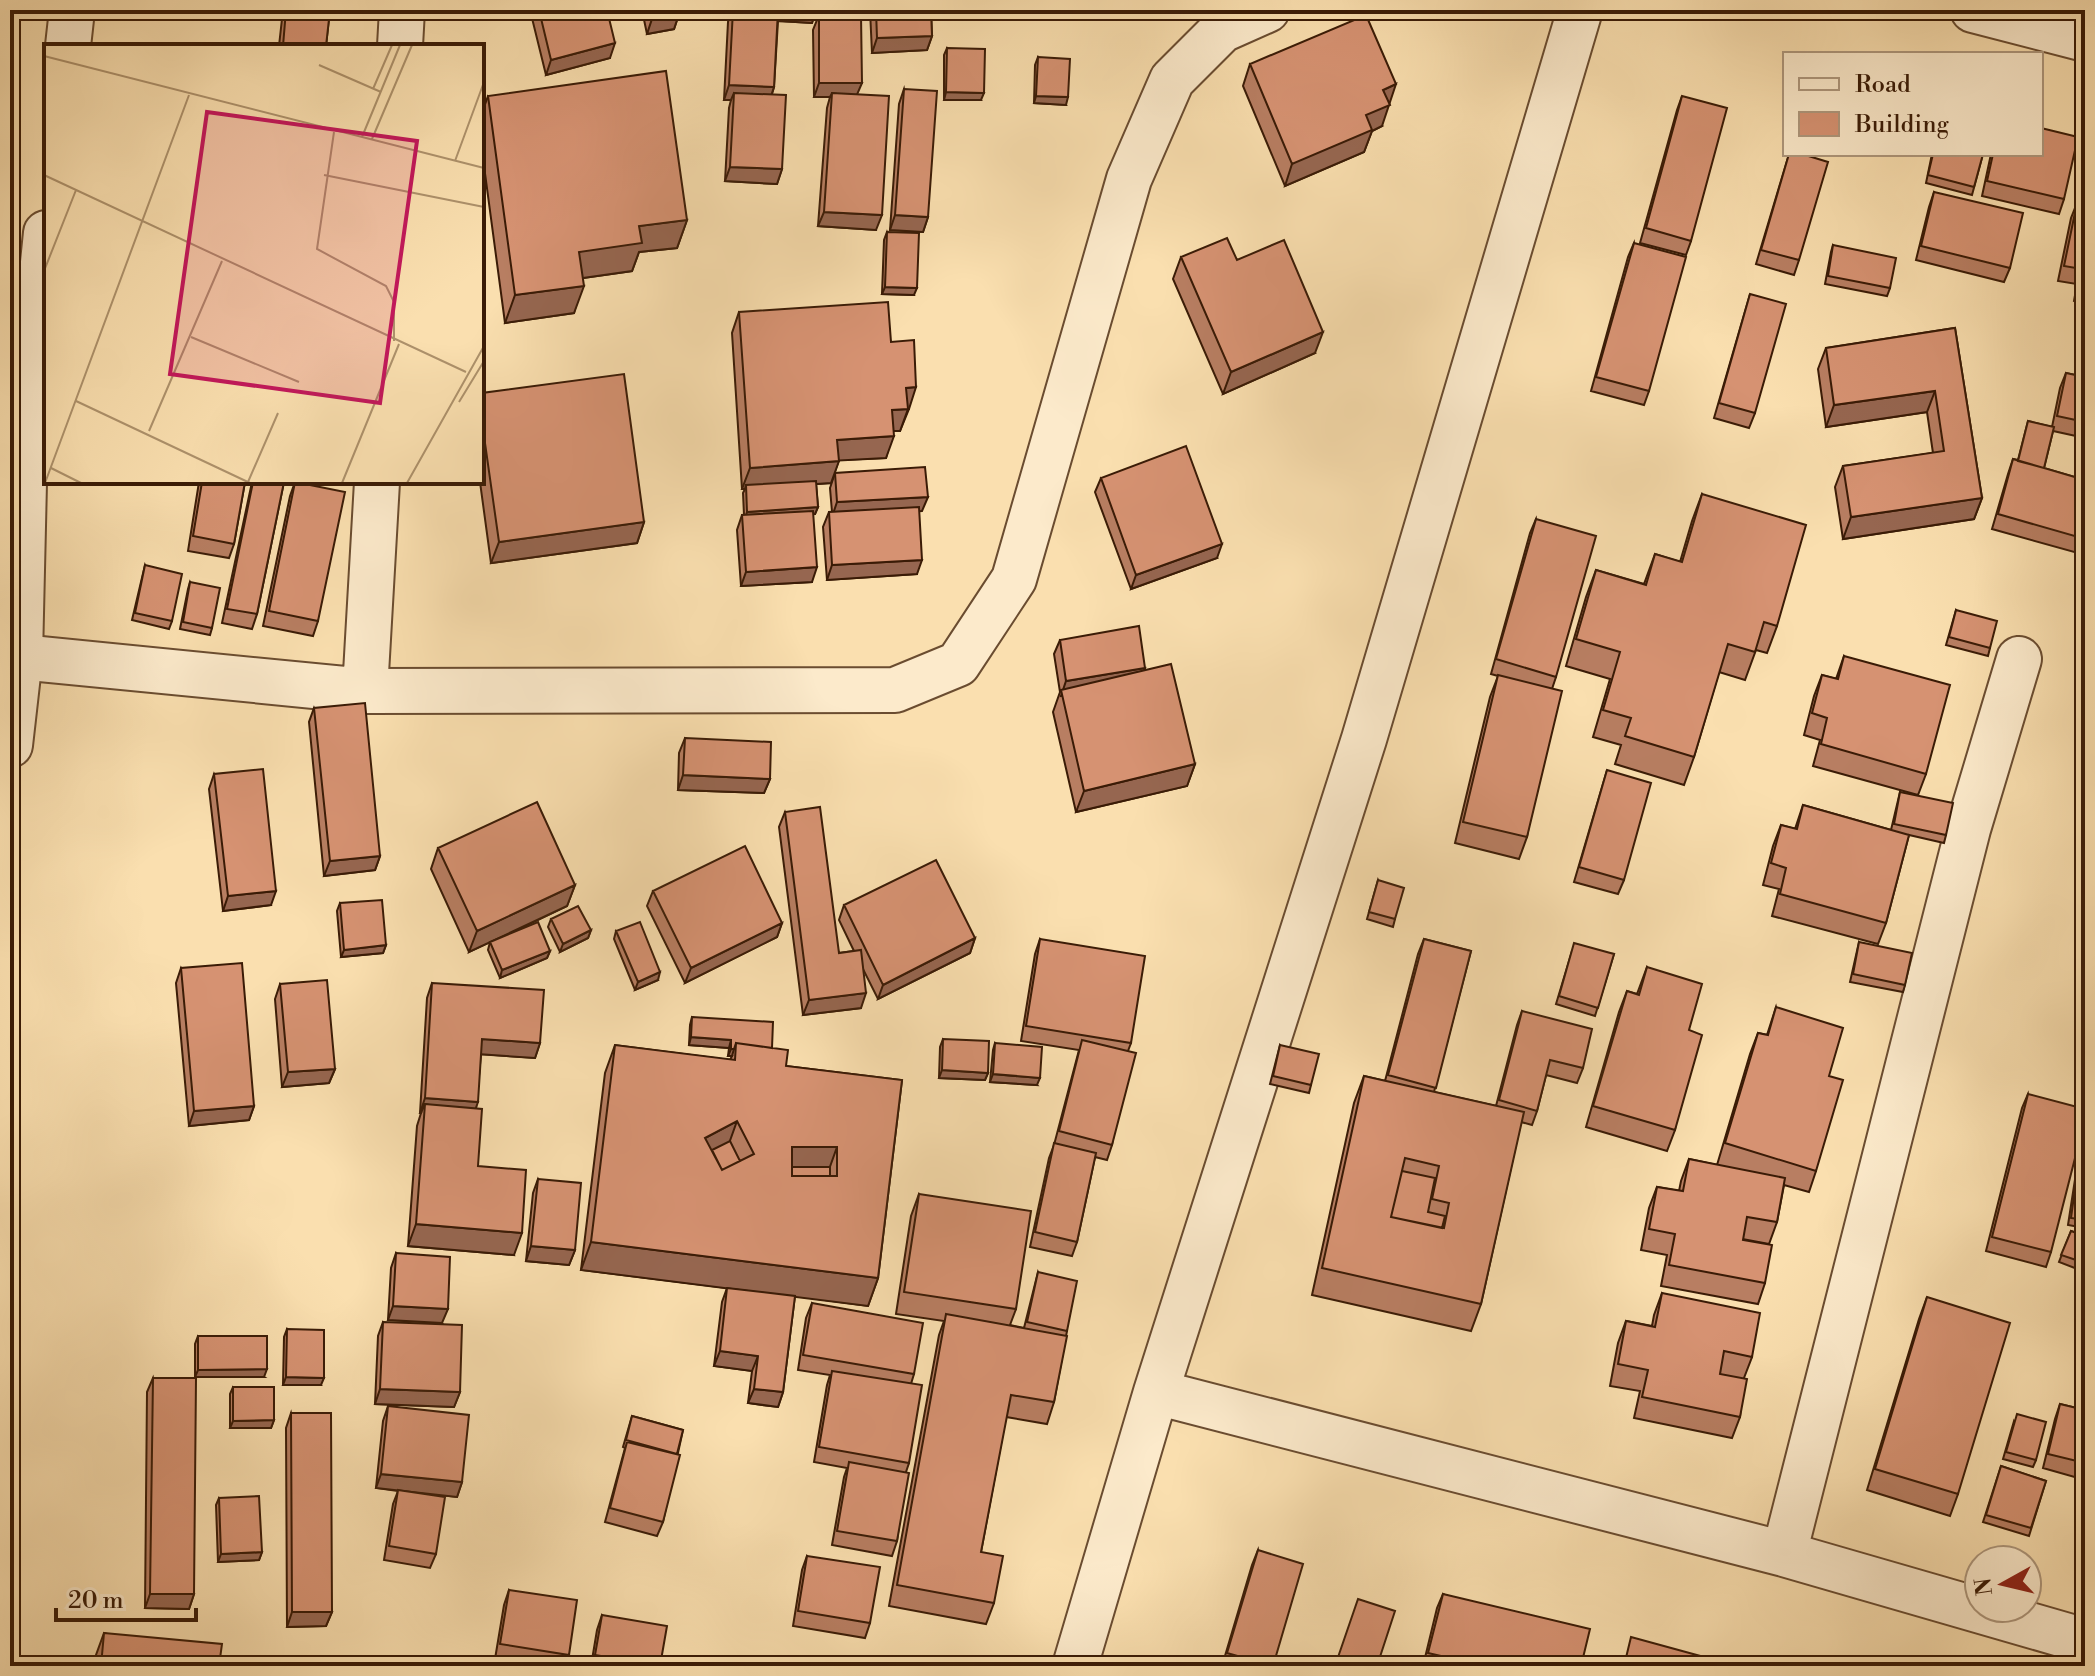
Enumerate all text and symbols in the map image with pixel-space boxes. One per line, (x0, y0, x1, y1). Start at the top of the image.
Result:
inset map (44, 44, 484, 484)
legend (1783, 52, 2043, 156)
text: Road (1855, 70, 1911, 100)
text: Building (1854, 110, 1949, 140)
north arrow (1963, 1544, 2043, 1624)
scale bar (56, 1572, 196, 1622)
text: N (1970, 1575, 1999, 1597)
text: 20 m (68, 1586, 124, 1616)

